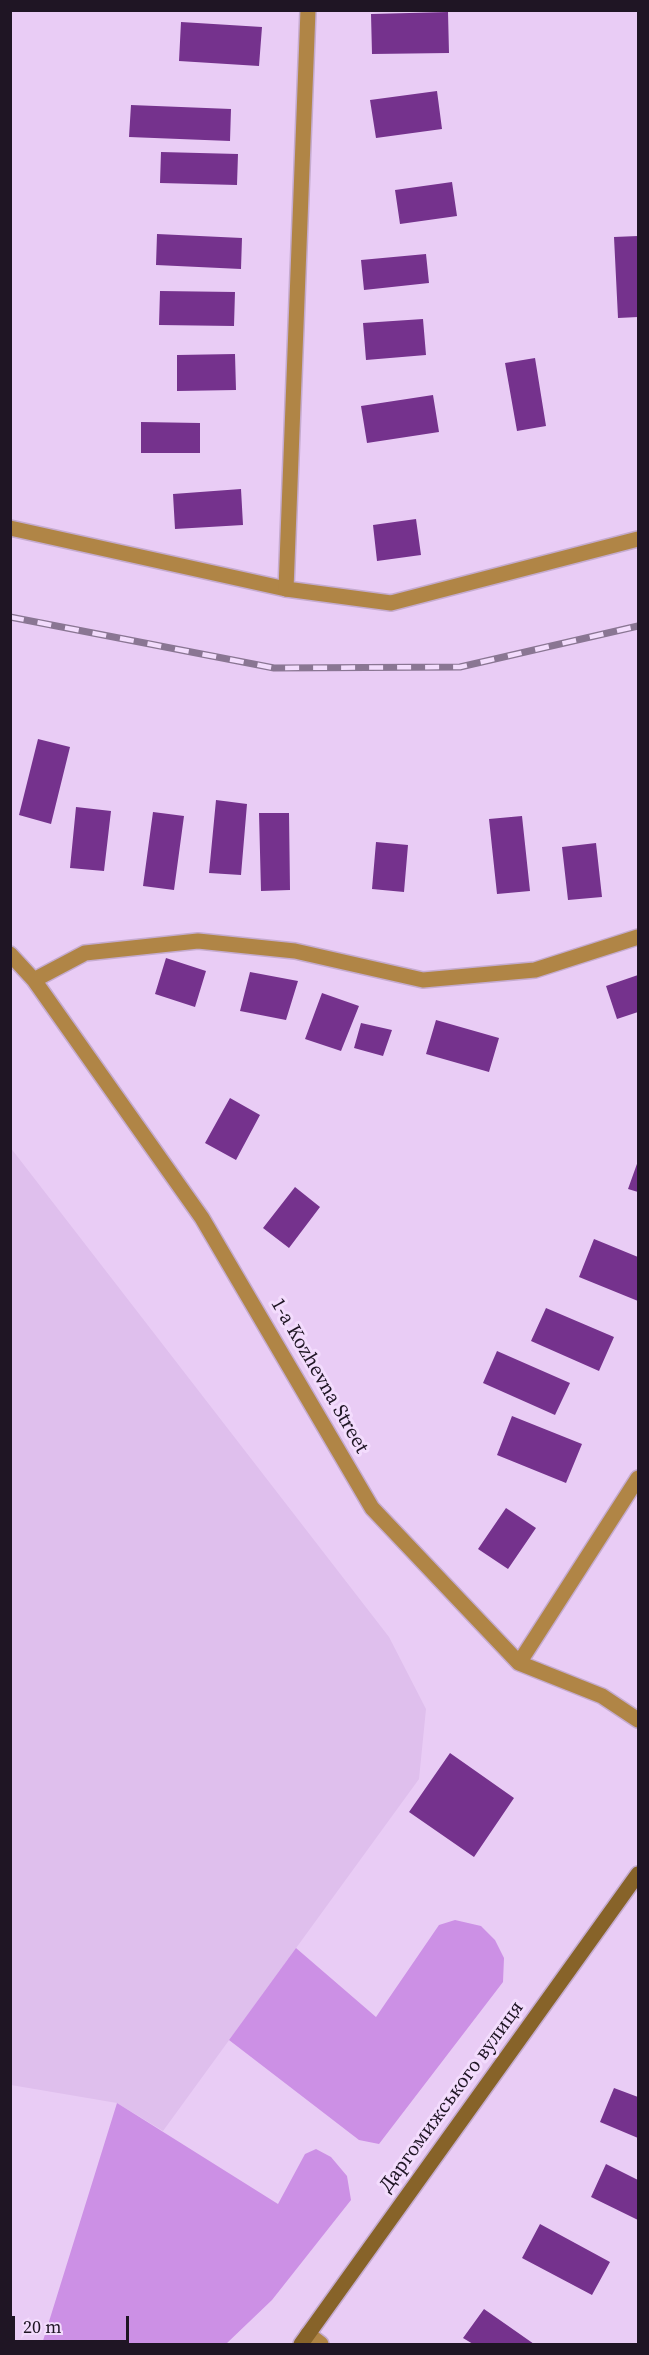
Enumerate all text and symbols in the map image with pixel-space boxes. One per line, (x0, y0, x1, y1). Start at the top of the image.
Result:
street label: 1-a Kozhevna Street (265, 1294, 373, 1458)
street label: Даргомижського вулиця (375, 1997, 529, 2197)
scale bar (15, 2304, 132, 2342)
text: 20 m (23, 2314, 61, 2339)

